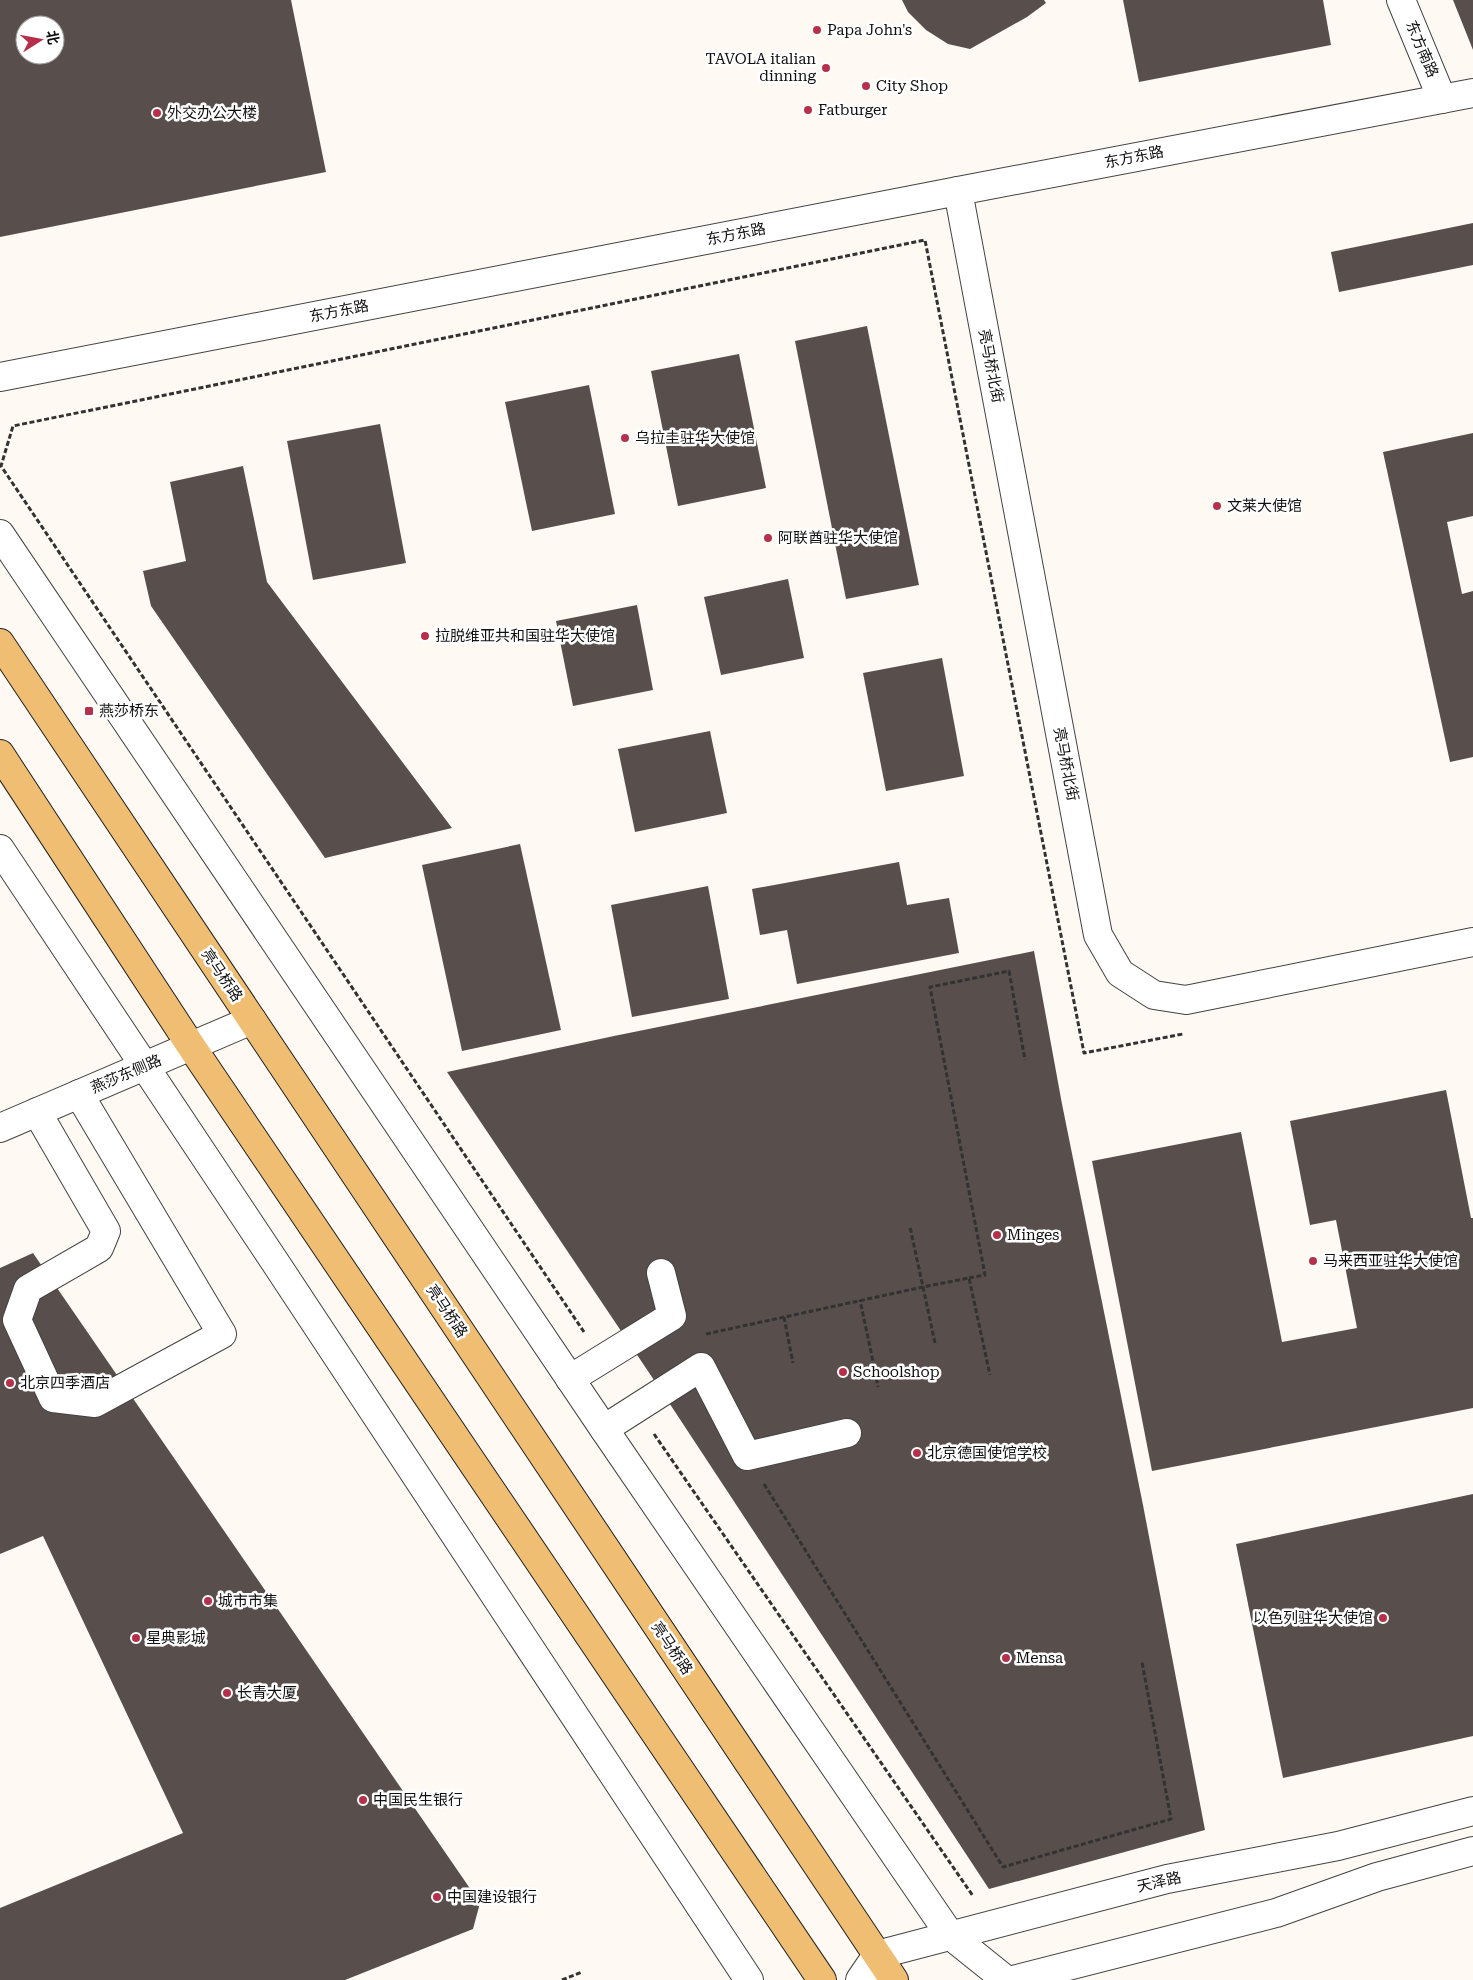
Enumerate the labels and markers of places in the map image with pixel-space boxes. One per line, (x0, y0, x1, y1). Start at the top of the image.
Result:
place label: Papa John's (827, 21, 912, 39)
marker: Papa John's (811, 24, 823, 36)
place label: TAVOLA italian dinning (706, 50, 816, 85)
marker: TAVOLA italian dinning (820, 62, 832, 74)
place label: City Shop (876, 77, 948, 95)
marker: City Shop (860, 80, 872, 92)
place label: Fatburger (818, 101, 887, 119)
place label: 外交办公大楼 (167, 104, 257, 122)
marker: Fatburger (802, 104, 814, 116)
marker: 外交办公大楼 (151, 107, 163, 119)
place label: 乌拉圭驻华大使馆 (635, 429, 755, 447)
marker: 乌拉圭驻华大使馆 (619, 432, 631, 444)
place label: 文莱大使馆 (1227, 497, 1302, 515)
marker: 文莱大使馆 (1211, 500, 1223, 512)
place label: 阿联酋驻华大使馆 (778, 529, 898, 547)
marker: 阿联酋驻华大使馆 (762, 532, 774, 544)
place label: 拉脱维亚共和国驻华大使馆 (435, 627, 615, 645)
marker: 拉脱维亚共和国驻华大使馆 (419, 630, 431, 642)
place label: 燕莎桥东 (99, 702, 159, 720)
marker: 燕莎桥东 (83, 705, 95, 717)
place label: Minges (1007, 1226, 1059, 1244)
marker: Minges (991, 1229, 1003, 1241)
place label: 马来西亚驻华大使馆 (1323, 1252, 1458, 1270)
marker: 马来西亚驻华大使馆 (1307, 1255, 1319, 1267)
place label: Schoolshop (853, 1363, 940, 1381)
marker: Schoolshop (837, 1366, 849, 1378)
place label: 北京四季酒店 (20, 1374, 110, 1392)
marker: 北京四季酒店 (4, 1377, 16, 1389)
place label: 北京德国使馆学校 (927, 1444, 1047, 1462)
marker: 北京德国使馆学校 (911, 1447, 923, 1459)
place label: 城市市集 (218, 1592, 278, 1610)
marker: 城市市集 (202, 1595, 214, 1607)
place label: 以色列驻华大使馆 (1253, 1609, 1373, 1627)
marker: 以色列驻华大使馆 (1377, 1612, 1389, 1624)
place label: 星典影城 (146, 1629, 206, 1647)
marker: 星典影城 (130, 1632, 142, 1644)
place label: Mensa (1016, 1649, 1063, 1667)
marker: Mensa (1000, 1652, 1012, 1664)
place label: 长青大厦 (237, 1684, 297, 1702)
marker: 长青大厦 (221, 1687, 233, 1699)
place label: 中国民生银行 (373, 1791, 463, 1809)
marker: 中国民生银行 (357, 1794, 369, 1806)
place label: 中国建设银行 (447, 1888, 537, 1906)
marker: 中国建设银行 (431, 1891, 443, 1903)

